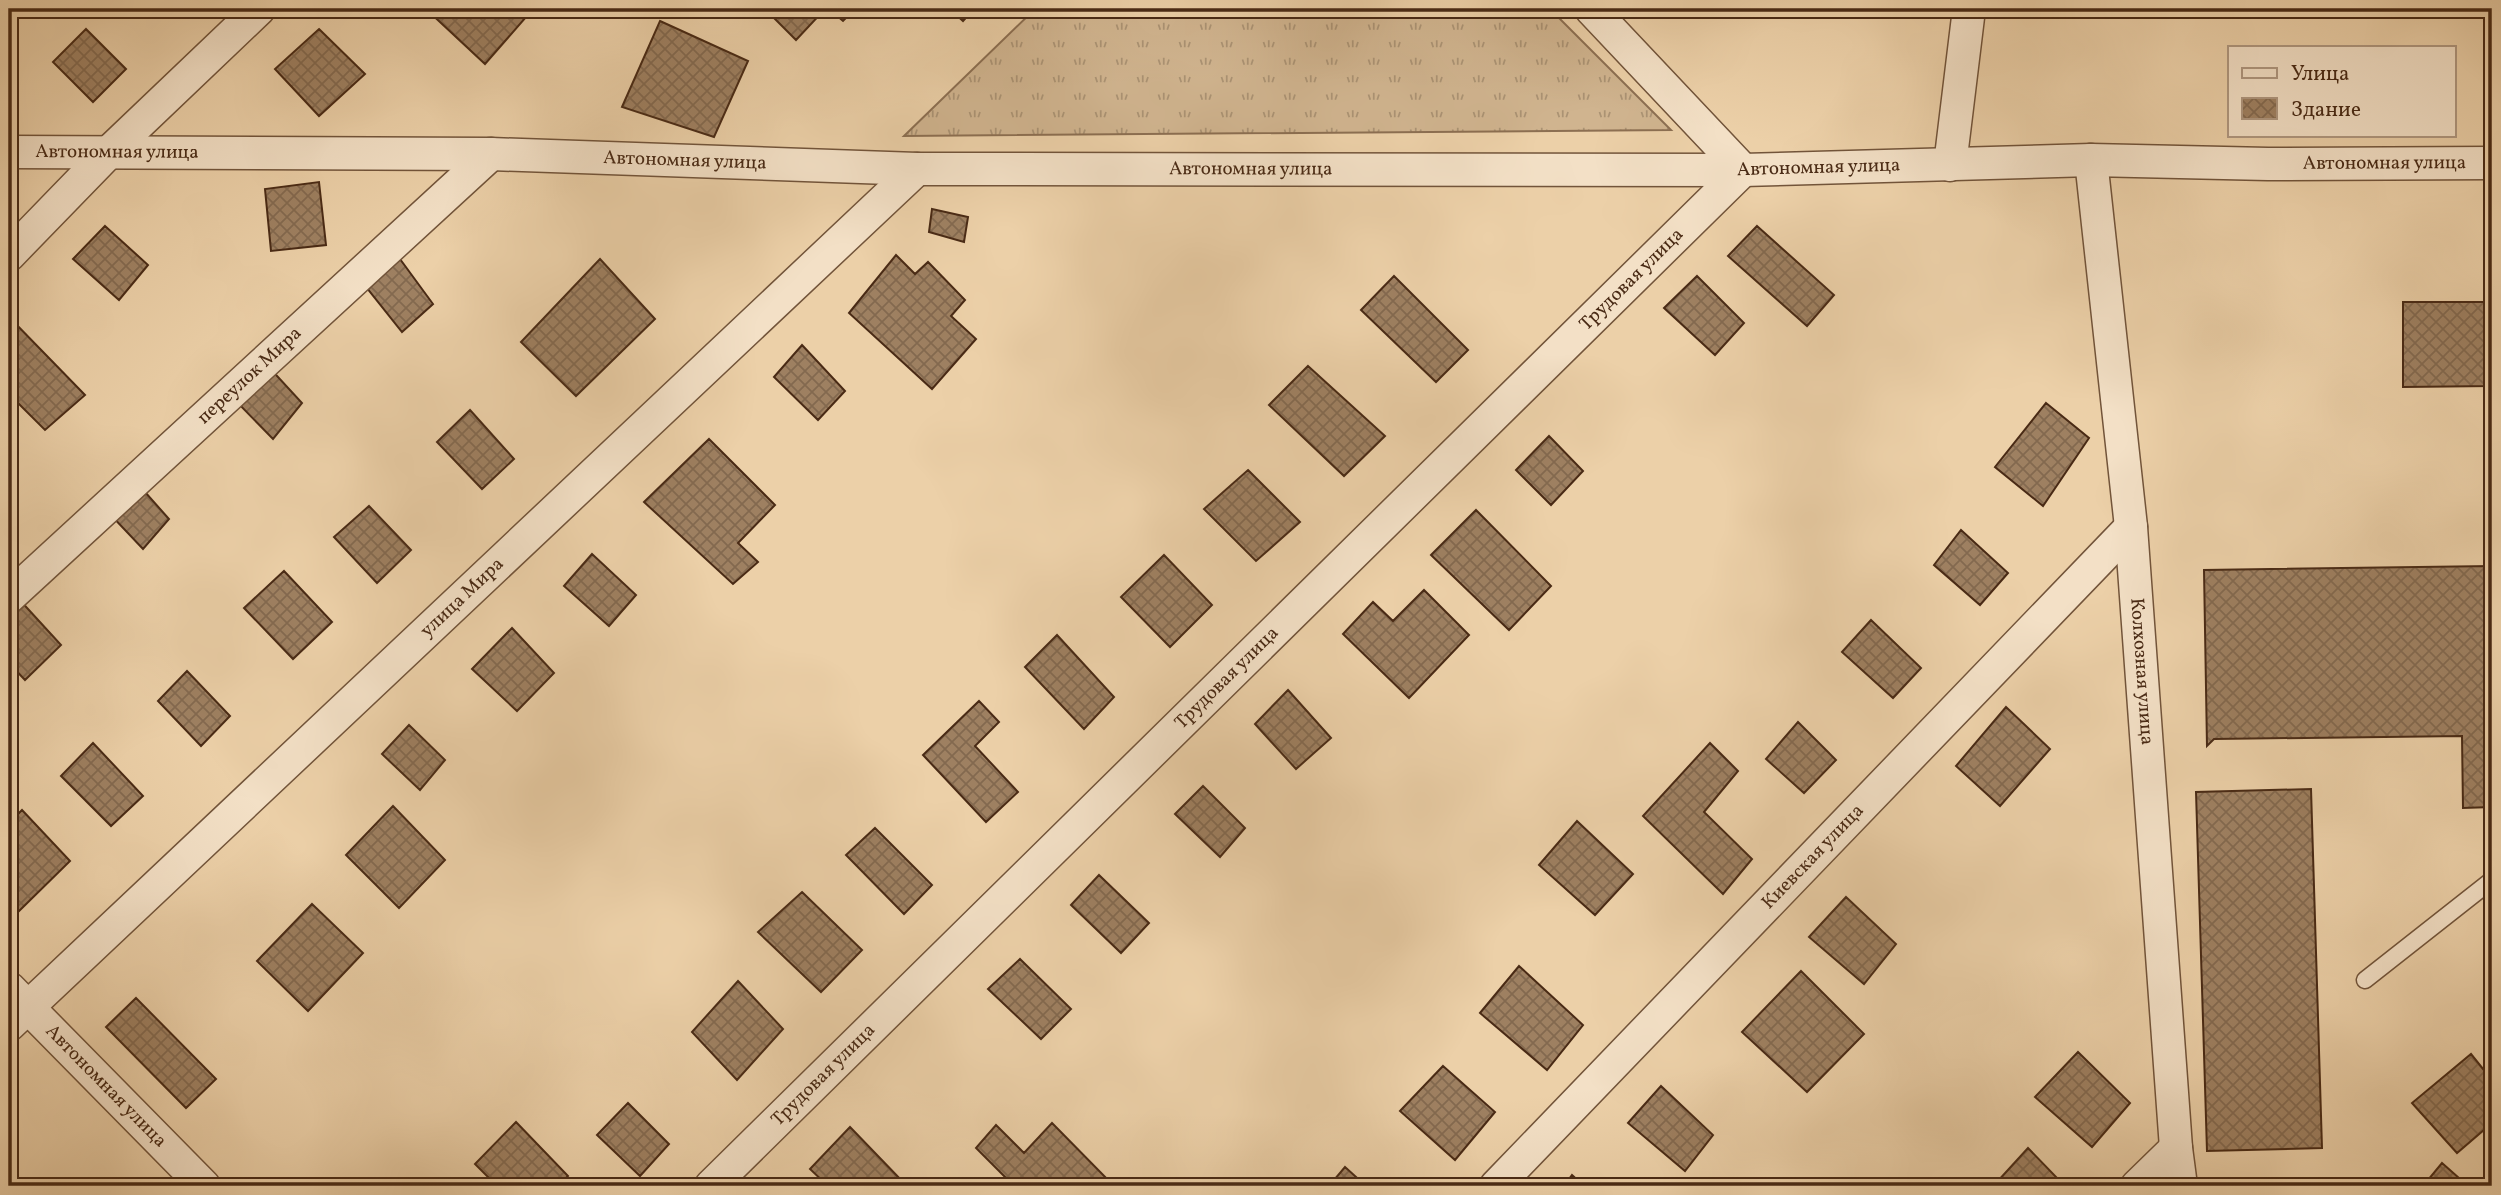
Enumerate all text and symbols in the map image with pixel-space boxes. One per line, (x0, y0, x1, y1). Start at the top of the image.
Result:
legend (2228, 46, 2456, 136)
text: Улица (2291, 60, 2349, 89)
text: Здание (2291, 96, 2361, 125)
street label: Автономная улица (35, 139, 199, 166)
street label: Автономная улица (603, 145, 767, 177)
street label: Автономная улица (2303, 150, 2466, 177)
street label: Автономная улица (1737, 152, 1901, 183)
street label: Автономная улица (1169, 156, 1333, 183)
street label: Трудовая улица (1574, 222, 1690, 337)
street label: переулок Мира (192, 321, 308, 430)
street label: улица Мира (415, 552, 510, 644)
street label: Колхозная улица (2123, 597, 2160, 746)
street label: Трудовая улица (1169, 621, 1285, 735)
street label: Киевская улица (1756, 798, 1870, 915)
street label: Трудовая улица (766, 1018, 881, 1132)
street label: Автономная улица (39, 1019, 172, 1154)

